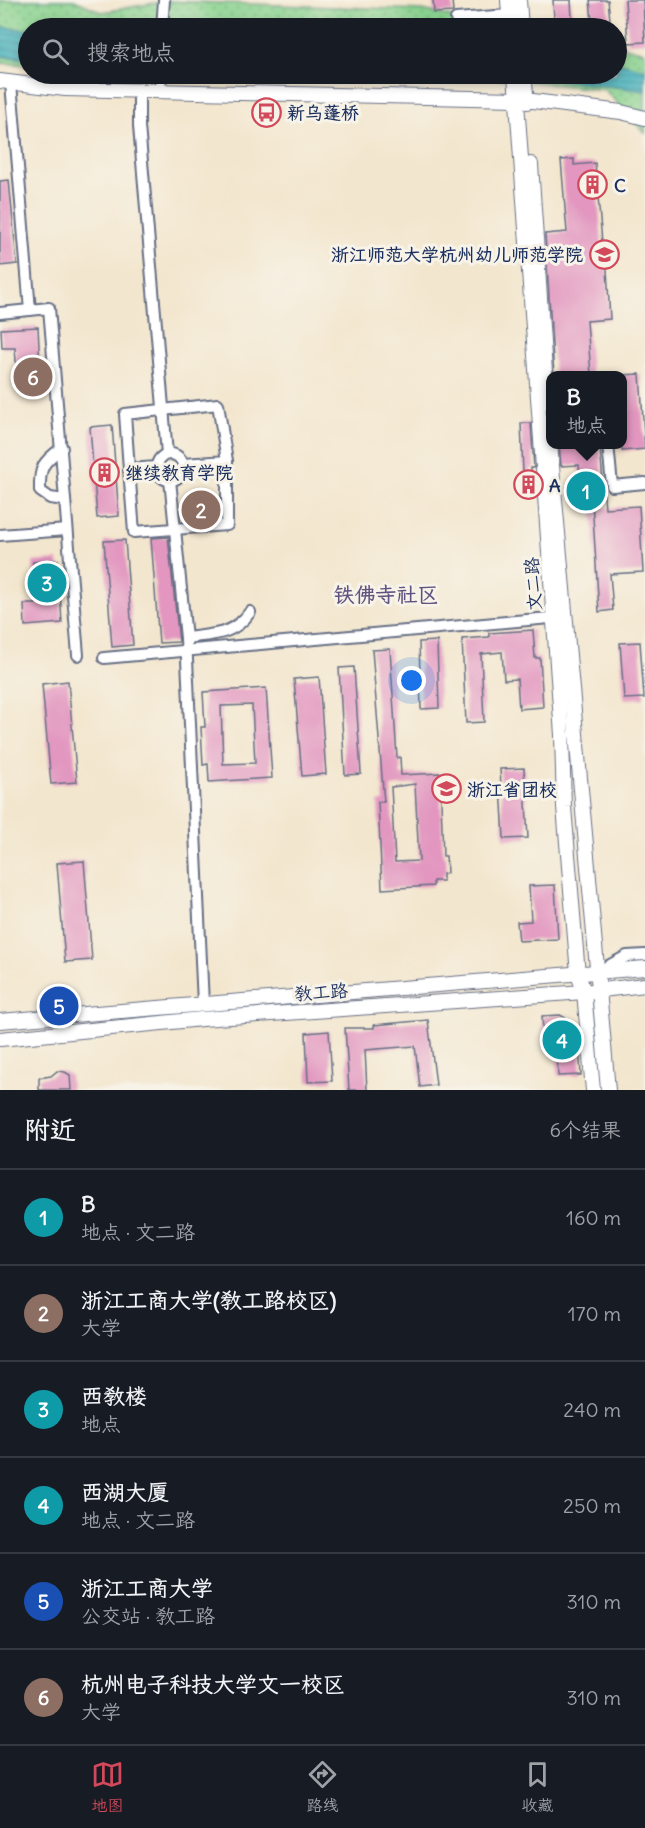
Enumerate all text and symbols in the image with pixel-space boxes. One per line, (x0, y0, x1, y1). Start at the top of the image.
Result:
search box (18, 18, 627, 84)
icon: search (39, 35, 72, 68)
text: 搜索地点 (87, 38, 175, 66)
bus stop icon: 新乌蓬桥 (250, 96, 282, 128)
place label: 新乌蓬桥 (287, 101, 359, 124)
building icon: C (577, 169, 609, 201)
place label: C (614, 174, 626, 197)
school or university icon: 浙江师范大学杭州幼儿师范学院 (588, 238, 620, 270)
place label: 浙江师范大学杭州幼儿师范学院 (331, 243, 583, 266)
pin: 6 (14, 354, 52, 400)
popup (546, 371, 627, 449)
text: B (567, 383, 581, 411)
text: 地点 (567, 412, 607, 437)
building icon: 继续教育学院 (88, 456, 120, 488)
place label: 继续教育学院 (125, 461, 233, 484)
pin: 1 (566, 468, 606, 514)
building icon: A (512, 469, 544, 501)
place label: A (549, 474, 561, 497)
pin: 2 (182, 488, 220, 532)
street label: 文二路 (520, 556, 546, 612)
pin: 3 (28, 560, 66, 606)
district label: 铁佛寺社区 (334, 581, 439, 608)
your location (397, 666, 426, 695)
school or university icon: 浙江省团校 (430, 773, 462, 805)
place label: 浙江省团校 (467, 778, 557, 801)
street label: 教工路 (293, 979, 349, 1005)
pin: 5 (40, 984, 78, 1028)
pin: 4 (542, 1018, 582, 1062)
text: 附近 (24, 1113, 76, 1146)
text: 6个结果 (549, 1117, 621, 1142)
text: B (81, 1190, 95, 1218)
text: 1 (40, 1205, 47, 1230)
text: 160 m (566, 1205, 621, 1230)
text: 地点 · 文二路 (81, 1219, 195, 1244)
text: 浙江工商大学(教工路校区) (81, 1286, 336, 1314)
text: 2 (38, 1301, 49, 1326)
text: 170 m (568, 1301, 621, 1326)
text: 大学 (81, 1315, 121, 1340)
text: 西教楼 (81, 1382, 147, 1410)
text: 3 (38, 1397, 49, 1422)
text: 240 m (563, 1397, 621, 1422)
text: 地点 (81, 1411, 121, 1436)
text: 西湖大厦 (81, 1478, 169, 1506)
text: 4 (38, 1493, 49, 1518)
text: 250 m (563, 1493, 621, 1518)
text: 地点 · 文二路 (81, 1507, 195, 1532)
text: 浙江工商大学 (81, 1574, 213, 1602)
text: 5 (38, 1589, 49, 1614)
text: 310 m (566, 1589, 621, 1614)
text: 公交站 · 教工路 (81, 1603, 215, 1628)
text: 杭州电子科技大学文一校区 (81, 1670, 345, 1698)
text: 6 (38, 1685, 49, 1710)
text: 310 m (566, 1685, 621, 1710)
text: 大学 (81, 1699, 121, 1724)
tab: 地图 (91, 1758, 124, 1816)
tab: 路线 (306, 1758, 339, 1816)
tab: 收藏 (521, 1758, 554, 1816)

